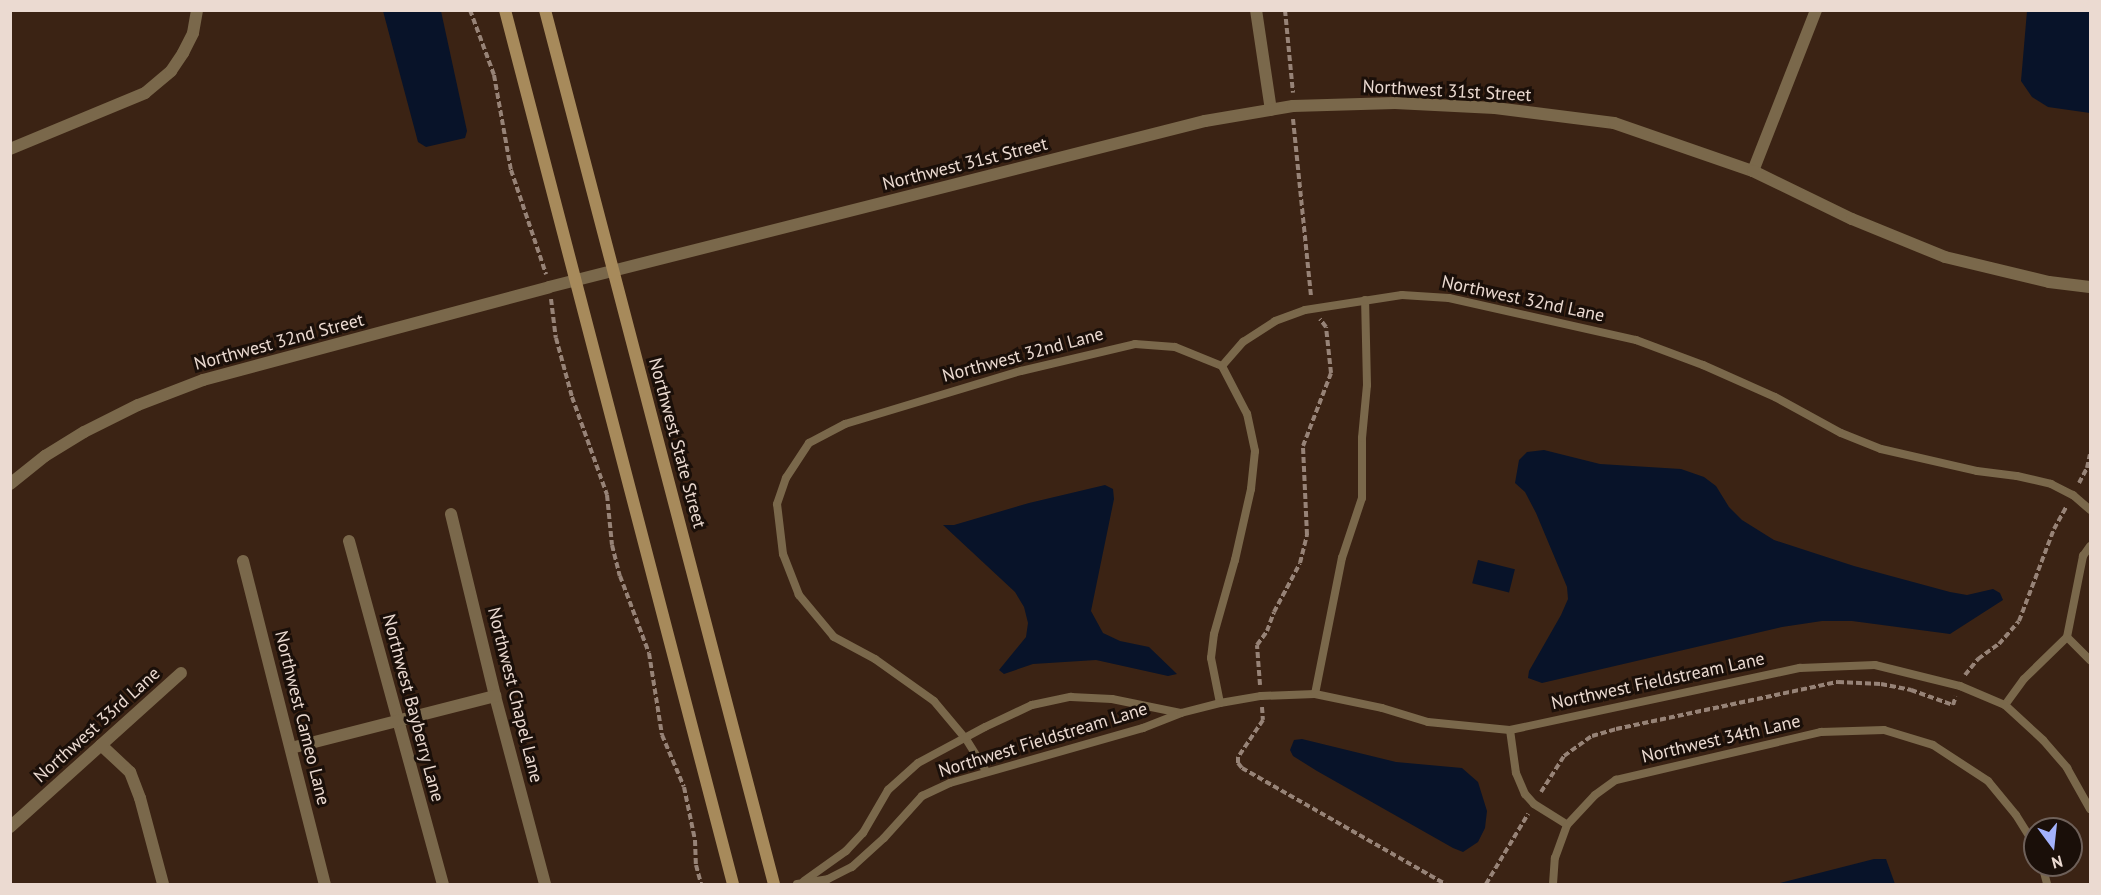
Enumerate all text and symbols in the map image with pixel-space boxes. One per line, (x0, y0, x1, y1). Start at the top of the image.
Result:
street label: Northwest 31st Street (1362, 76, 1532, 106)
street label: Northwest 31st Street (880, 133, 1050, 195)
street label: Northwest 32nd Lane (1440, 271, 1606, 327)
street label: Northwest 32nd Street (192, 309, 366, 375)
street label: Northwest 32nd Lane (940, 323, 1106, 387)
street label: Northwest State Street (644, 355, 710, 531)
street label: Northwest Chapel Lane (483, 605, 547, 785)
street label: Northwest Bayberry Lane (377, 611, 449, 805)
street label: Northwest Cameo Lane (270, 629, 334, 807)
street label: Northwest Fieldstream Lane (1549, 648, 1767, 714)
street label: Northwest 33rd Lane (30, 663, 164, 787)
street label: Northwest Fieldstream Lane (936, 698, 1150, 782)
street label: Northwest 34th Lane (1640, 710, 1802, 768)
north arrow (2023, 817, 2083, 877)
text: N (2049, 851, 2065, 873)

